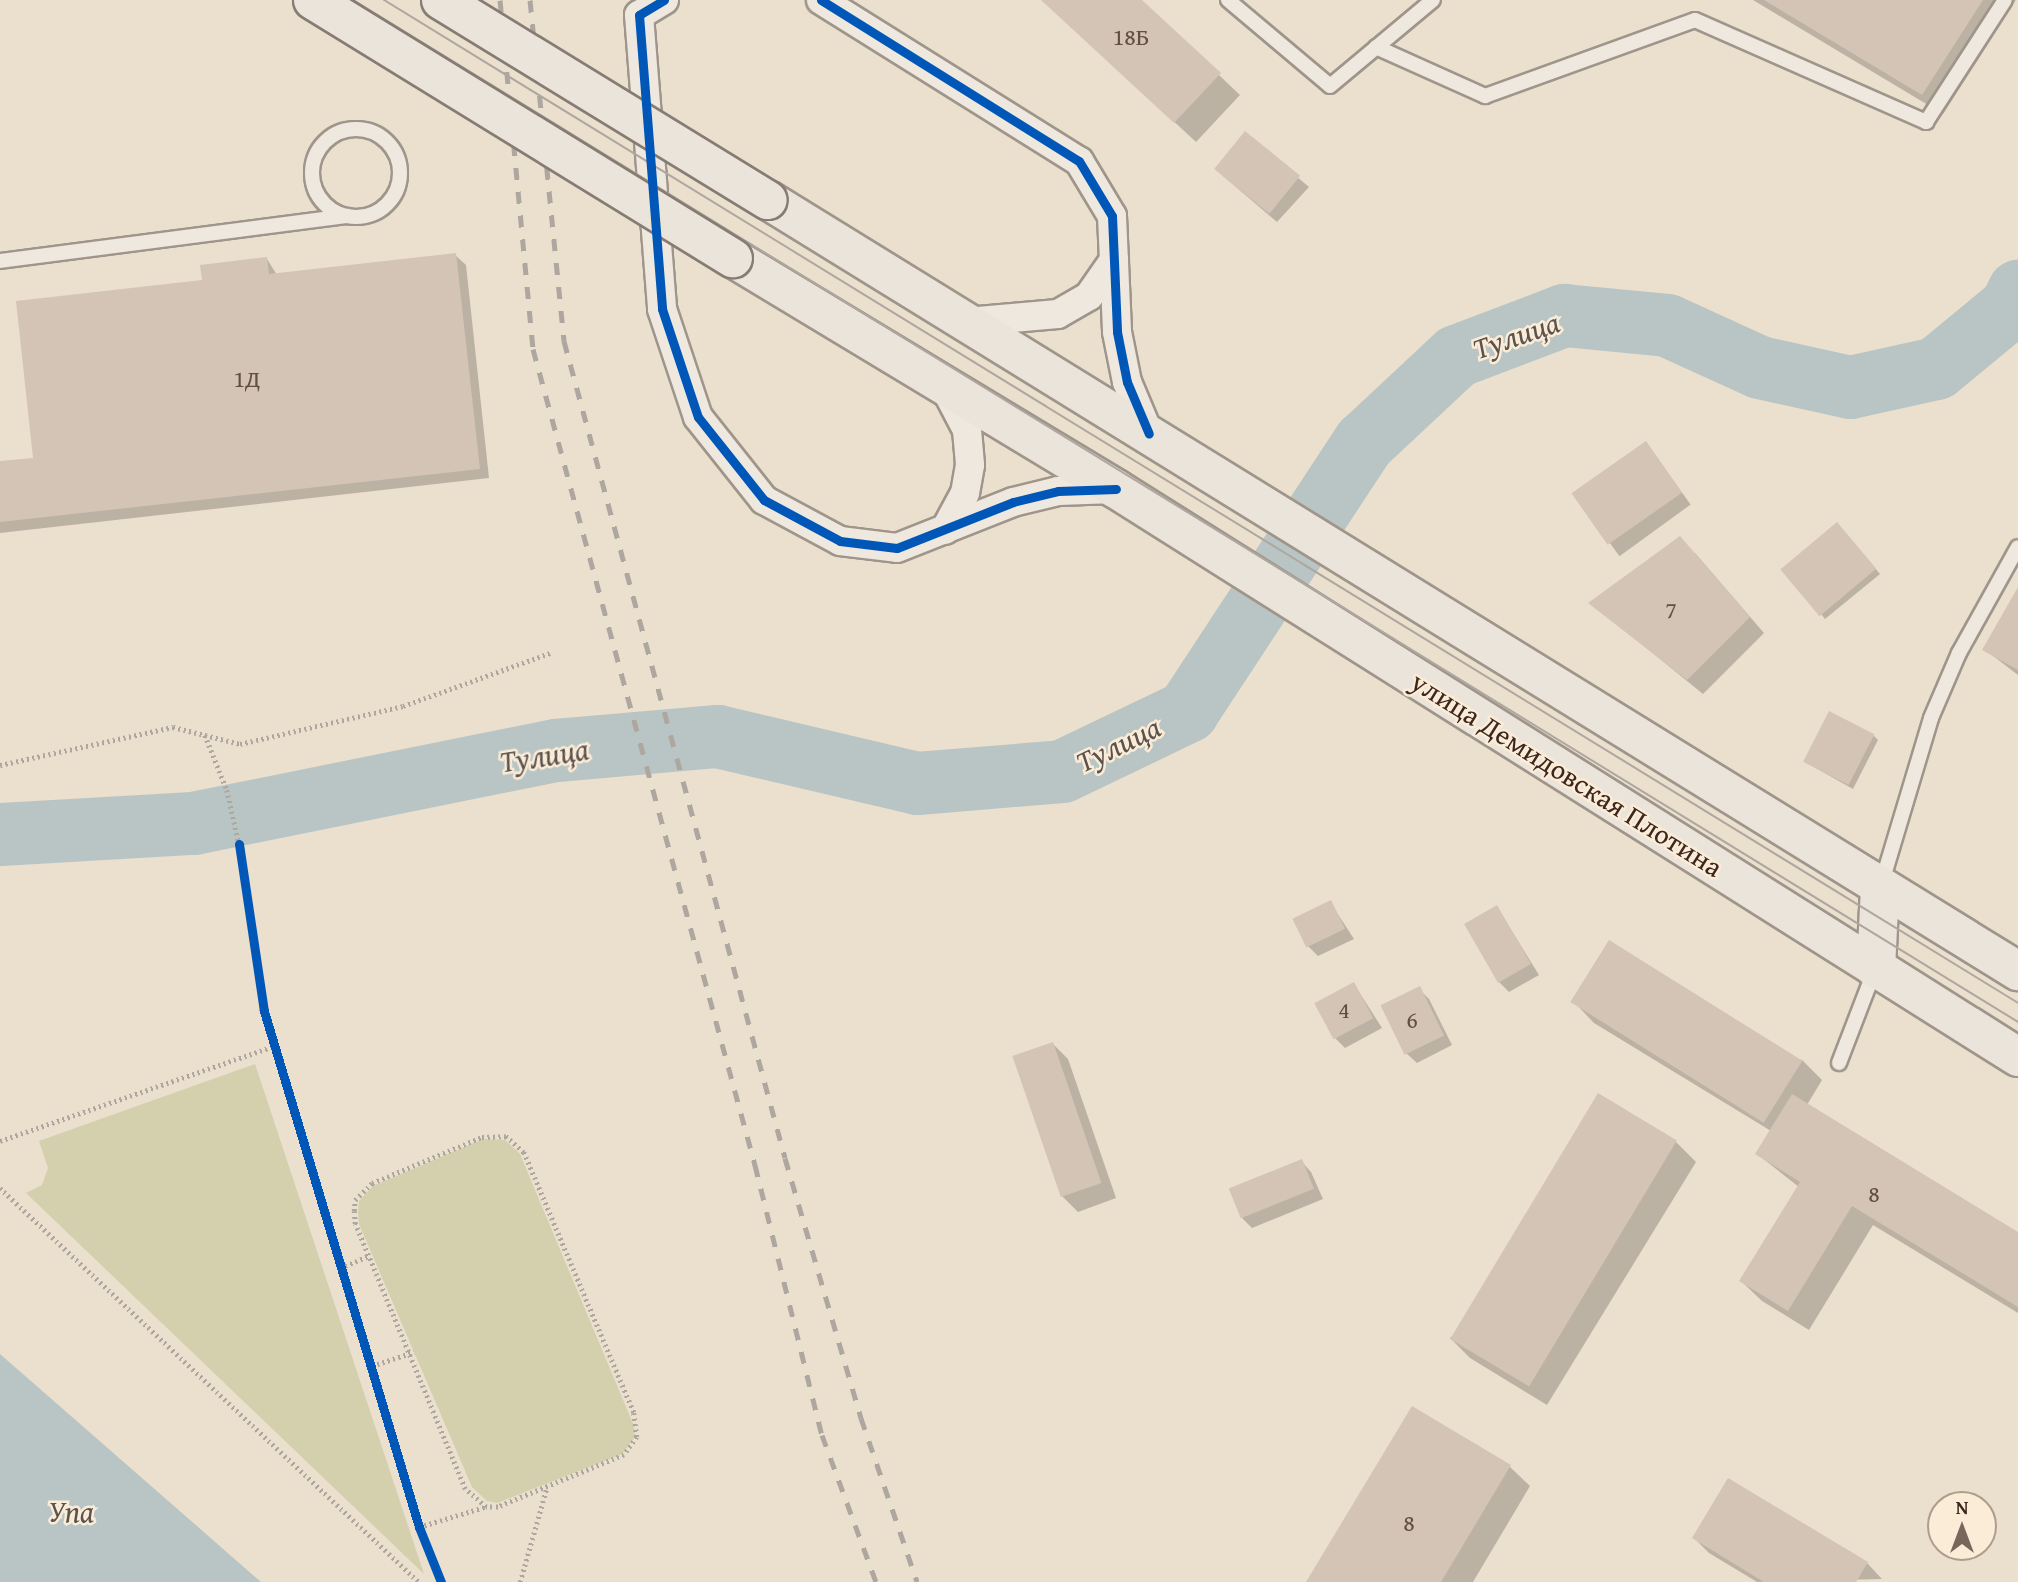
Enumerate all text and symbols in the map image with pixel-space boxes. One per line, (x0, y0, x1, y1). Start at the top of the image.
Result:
house number: 18Б (1113, 23, 1149, 51)
water label: Тулица (1468, 303, 1564, 367)
house number: 1Д (234, 365, 260, 393)
house number: 7 (1665, 596, 1677, 624)
street label: улица Демидовская Плотина (1405, 664, 1729, 884)
water label: Тулица (1070, 708, 1166, 780)
water label: Тулица (497, 730, 591, 780)
house number: 4 (1338, 996, 1350, 1024)
house number: 6 (1406, 1006, 1418, 1034)
house number: 8 (1868, 1180, 1880, 1208)
north arrow (1927, 1491, 1997, 1561)
water label: Упа (48, 1493, 94, 1529)
text: N (1956, 1493, 1968, 1521)
house number: 8 (1403, 1509, 1415, 1537)

